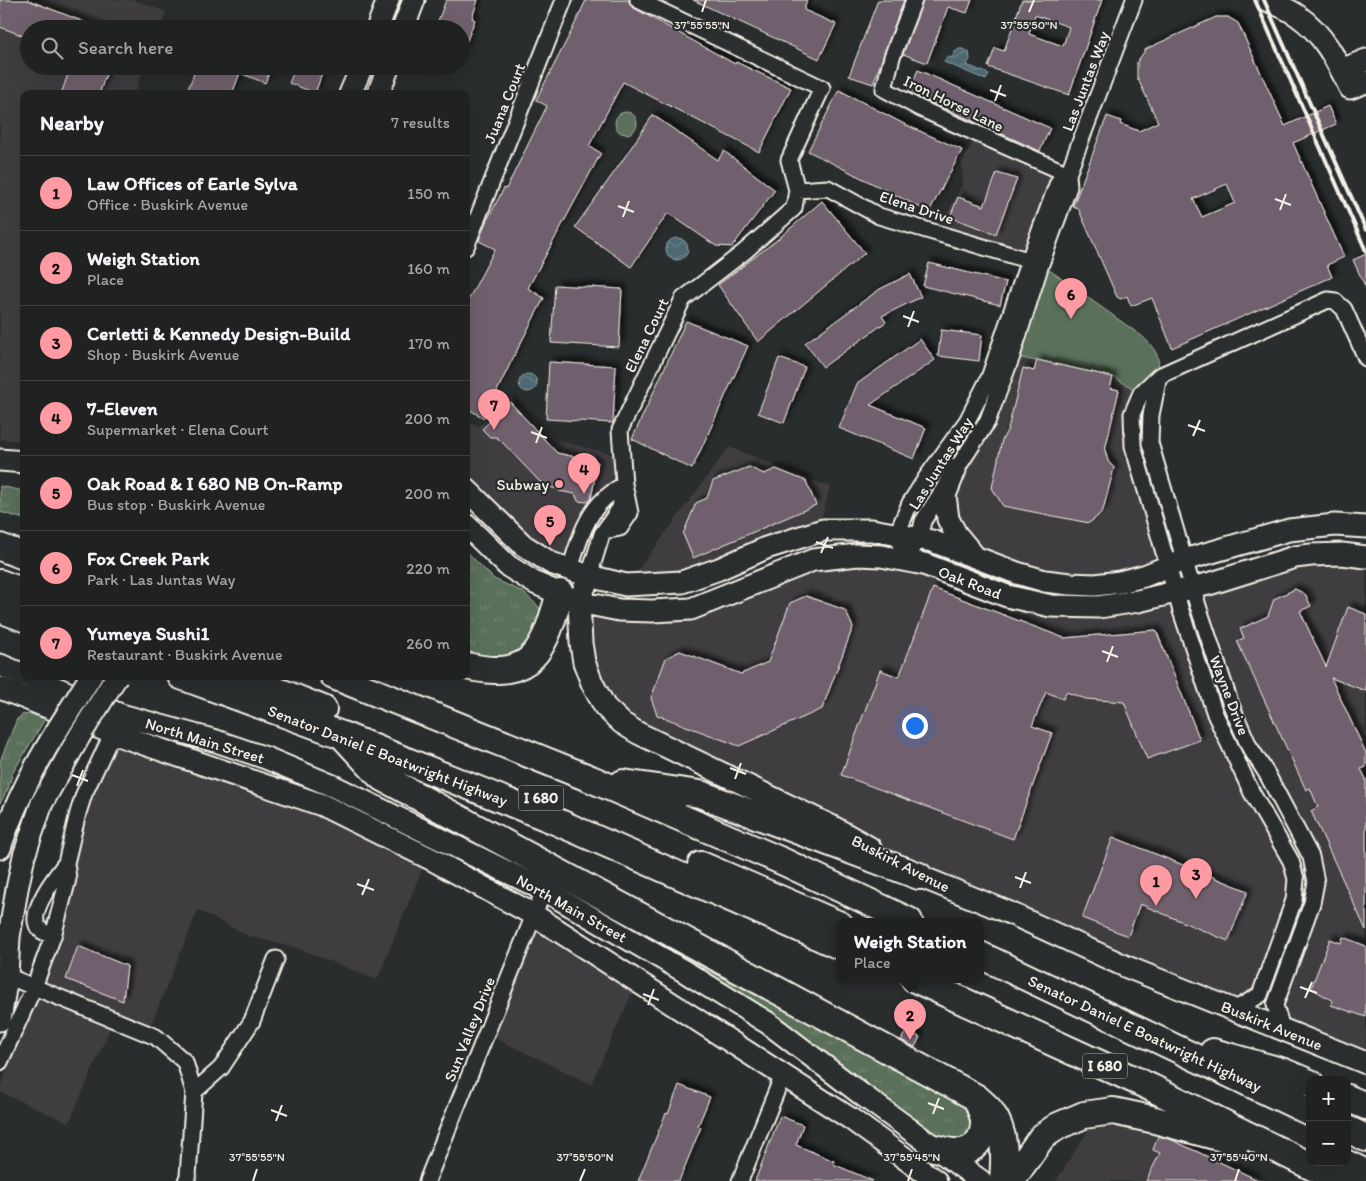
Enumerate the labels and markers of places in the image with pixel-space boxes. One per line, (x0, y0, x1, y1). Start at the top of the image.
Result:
pin: 6 (1055, 278, 1087, 319)
pin: 7 (478, 389, 510, 430)
pin: 4 (568, 453, 600, 494)
place label: Subway (497, 475, 549, 494)
marker: Subway (553, 478, 565, 490)
pin: 5 (534, 505, 566, 546)
pin: 3 (1180, 858, 1212, 899)
pin: 1 (1140, 865, 1172, 906)
pin: 2 (894, 999, 926, 1040)

